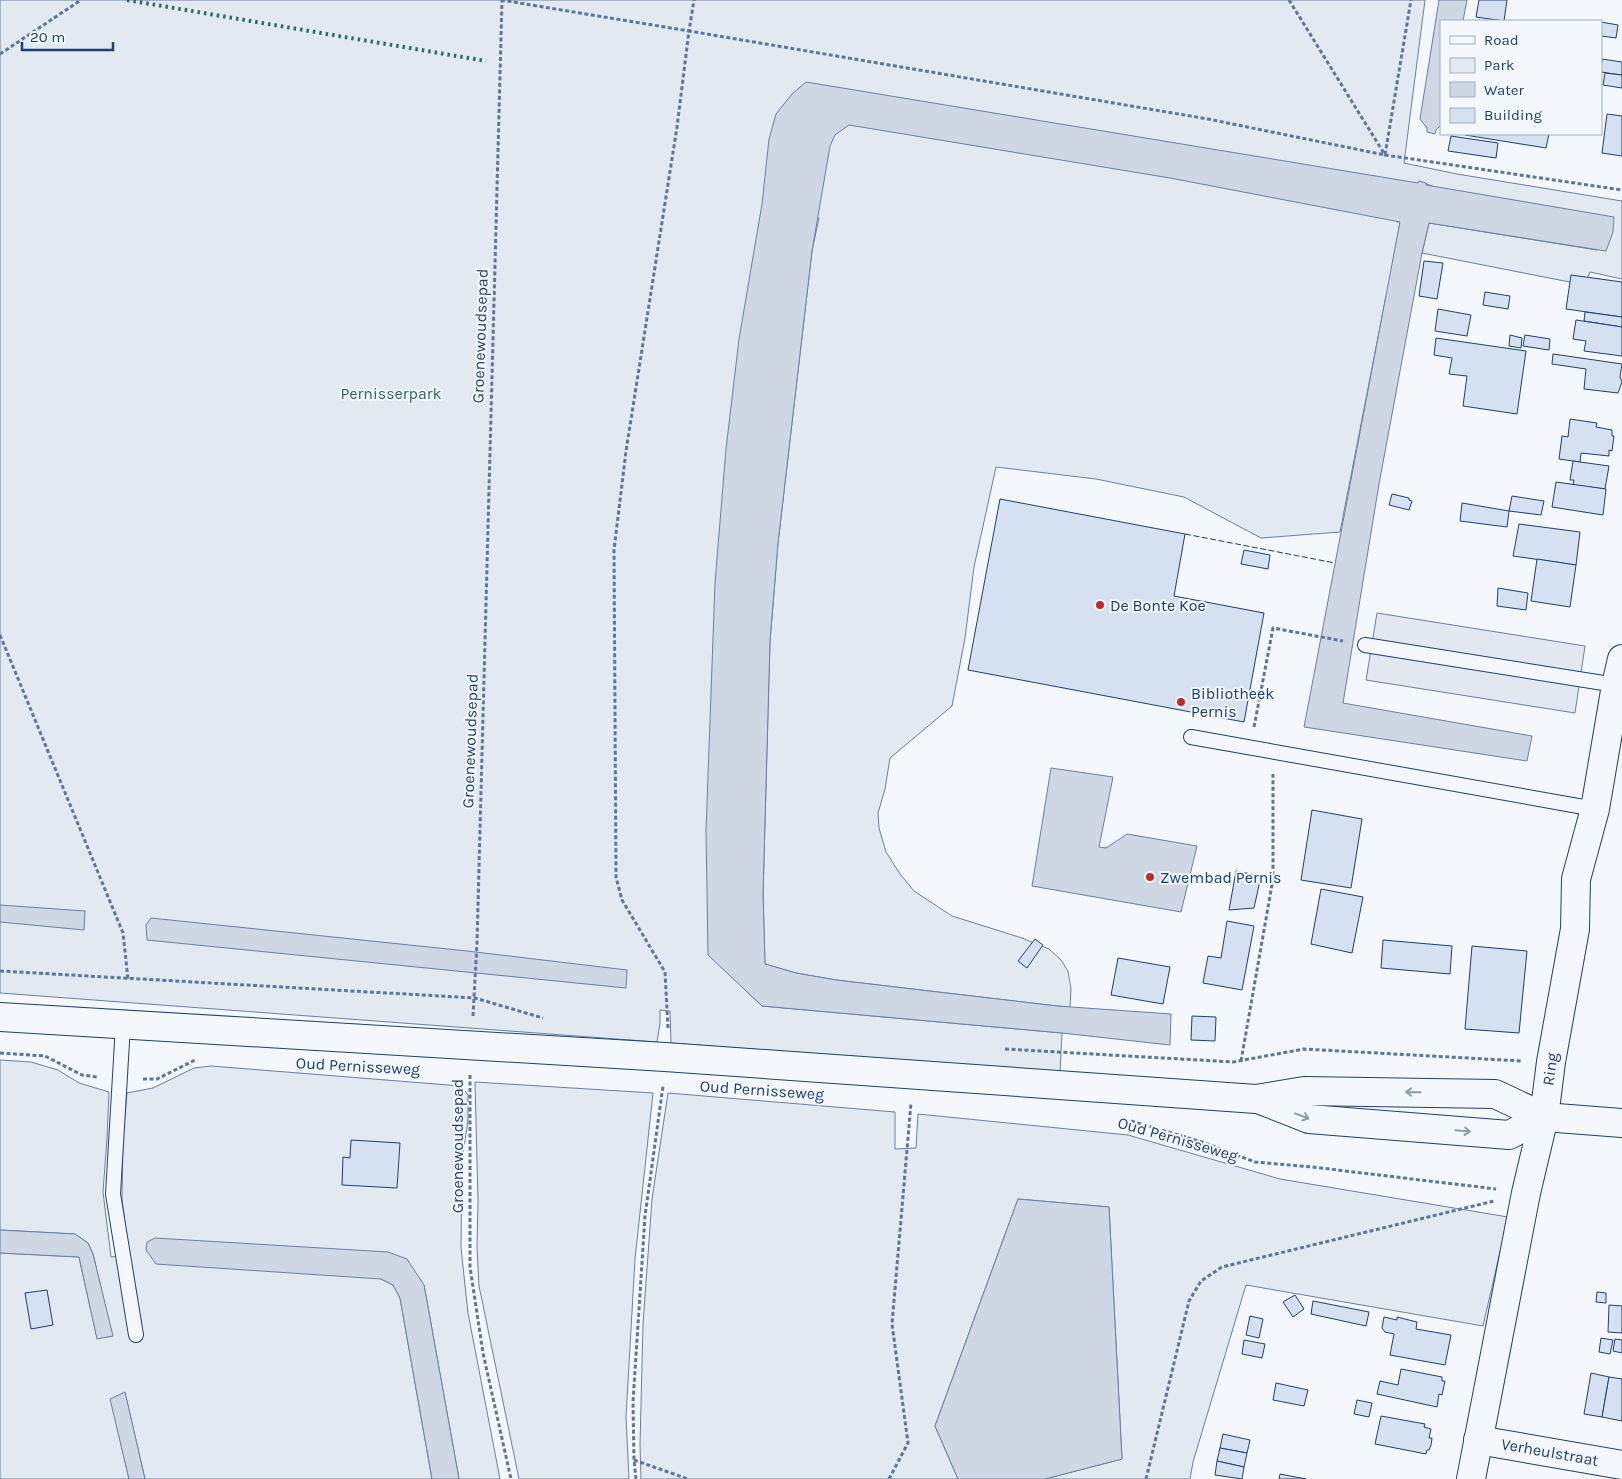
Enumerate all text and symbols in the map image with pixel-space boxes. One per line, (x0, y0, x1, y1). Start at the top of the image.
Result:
scale bar (22, 20, 114, 52)
legend (1440, 20, 1602, 135)
text: 20 m (30, 28, 65, 46)
text: Road (1484, 31, 1519, 49)
text: Park (1484, 56, 1514, 74)
text: Water (1484, 81, 1525, 99)
text: Building (1484, 106, 1542, 124)
street label: Groenewoudsepad (468, 268, 492, 404)
park label: Pernisserpark (340, 384, 442, 403)
place label: De Bonte Koe (1110, 596, 1206, 615)
marker: De Bonte Koe (1094, 599, 1106, 611)
street label: Groenewoudsepad (458, 673, 482, 809)
place label: Bibliotheek Pernis (1191, 684, 1274, 721)
marker: Bibliotheek Pernis (1175, 696, 1187, 708)
place label: Zwembad Pernis (1160, 868, 1282, 887)
marker: Zwembad Pernis (1144, 871, 1156, 883)
street label: Ring (1538, 1051, 1562, 1087)
street label: Oud Pernisseweg (295, 1053, 421, 1079)
street label: Oud Pernisseweg (699, 1076, 825, 1104)
street label: Groenewoudsepad (448, 1079, 467, 1213)
one-way arrow (1405, 1088, 1421, 1097)
one-way arrow (1293, 1112, 1309, 1121)
street label: Oud Pernisseweg (1116, 1113, 1240, 1165)
one-way arrow (1455, 1126, 1471, 1136)
street label: Verheulstraat (1500, 1434, 1600, 1470)

